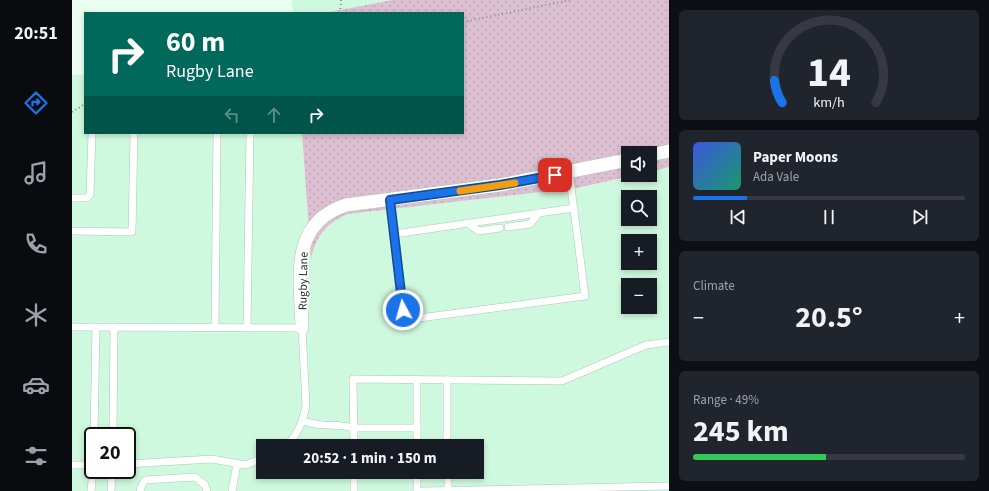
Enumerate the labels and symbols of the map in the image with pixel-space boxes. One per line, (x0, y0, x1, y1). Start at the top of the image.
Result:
pin (538, 158, 572, 192)
street label: Rugby Lane (294, 252, 313, 310)
position arrow (382, 289, 424, 331)
speed limit sign: 20 (84, 427, 136, 479)

